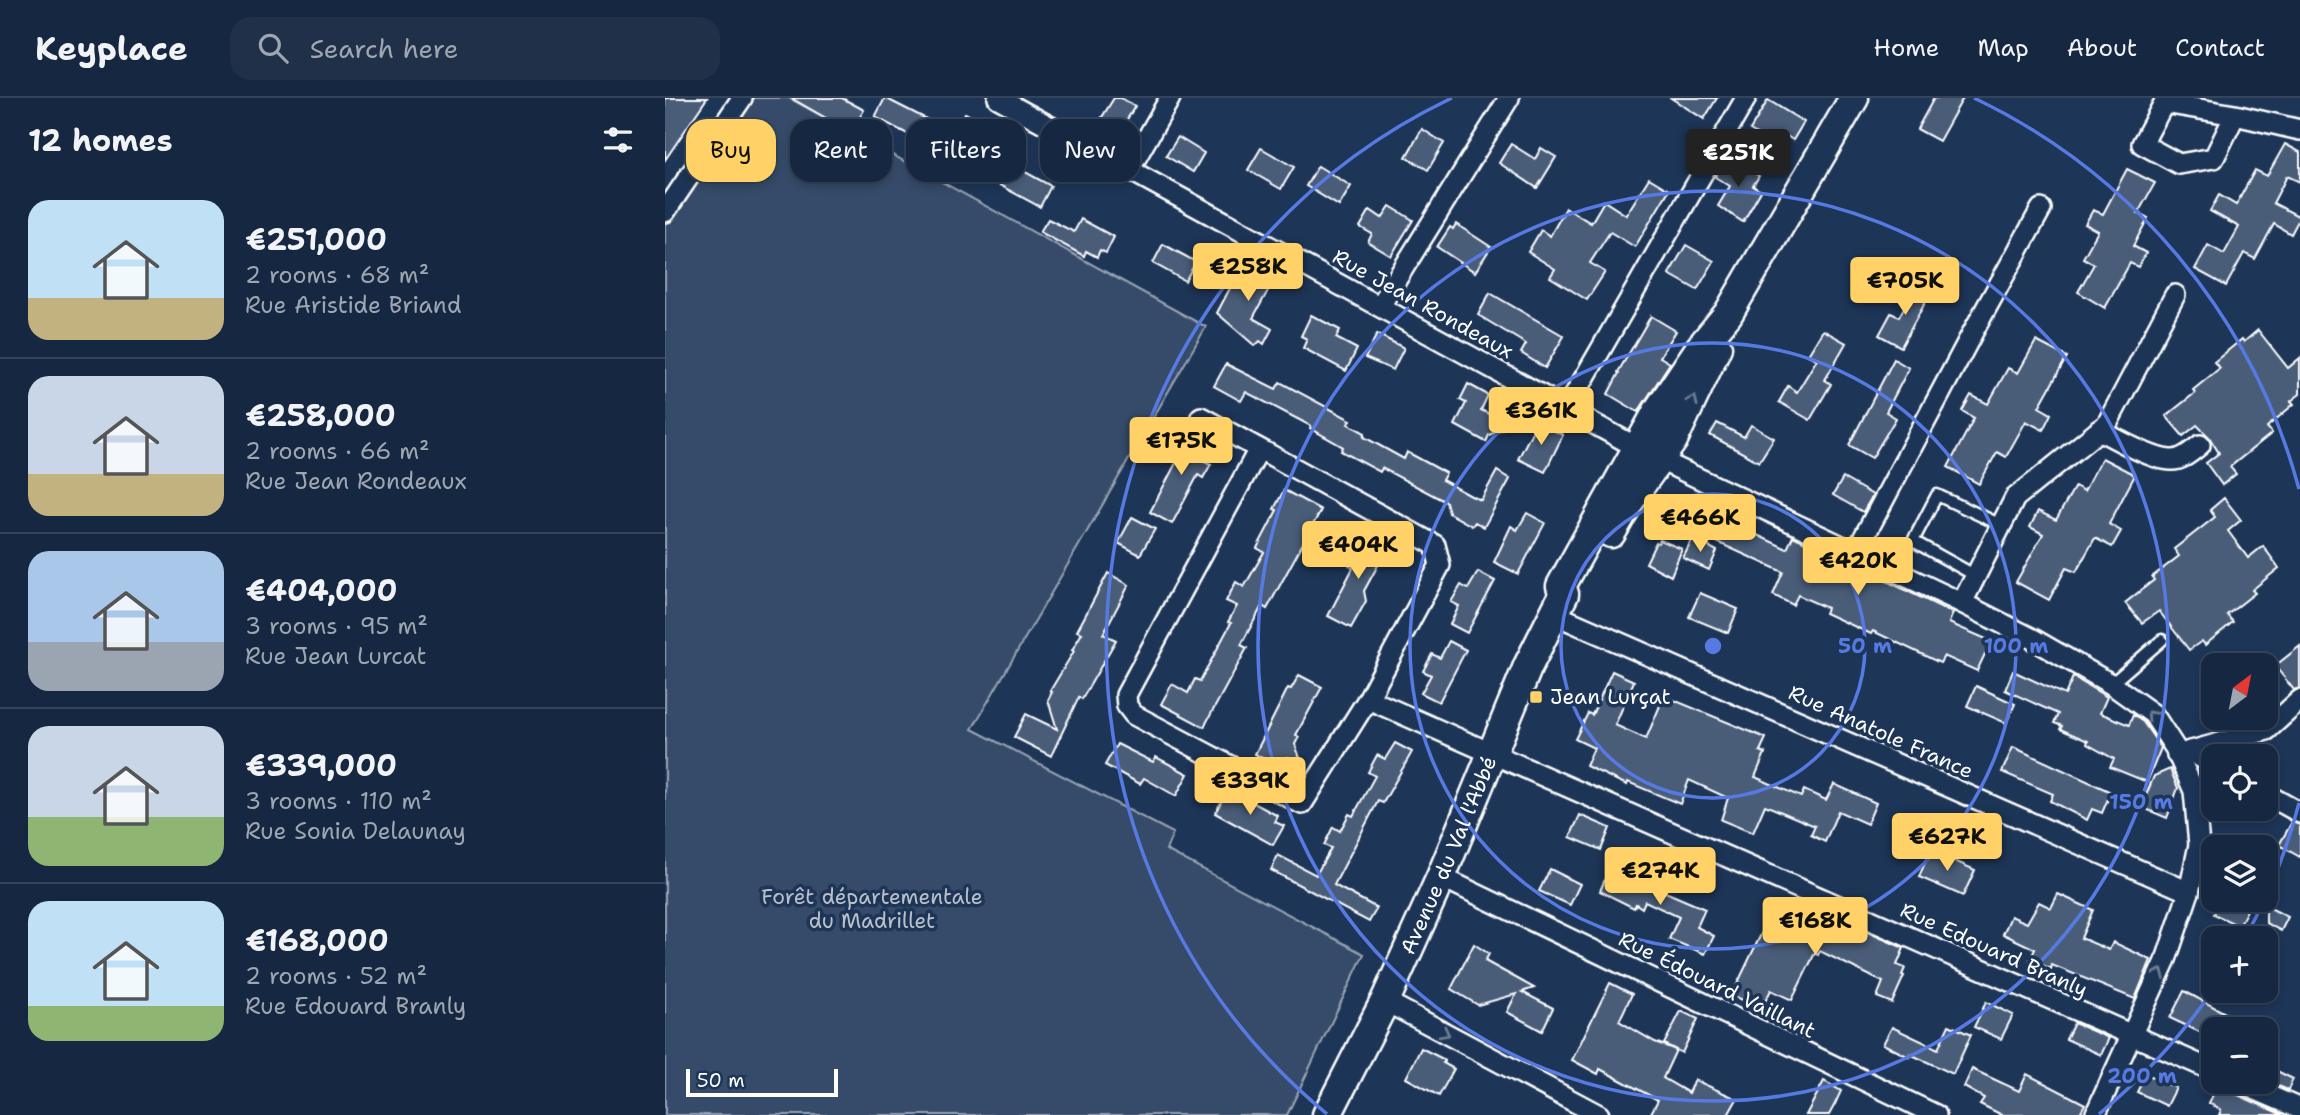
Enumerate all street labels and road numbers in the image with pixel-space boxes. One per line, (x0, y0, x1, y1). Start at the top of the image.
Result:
street label: Rue Jean Rondeaux (1328, 243, 1518, 365)
street label: Rue Anatole France (1784, 679, 1978, 785)
street label: Avenue du Val l'Abbé (1394, 752, 1503, 959)
street label: Rue Edouard Branly (1896, 896, 2092, 1004)
street label: Rue Édouard Vaillant (1614, 924, 1821, 1045)

